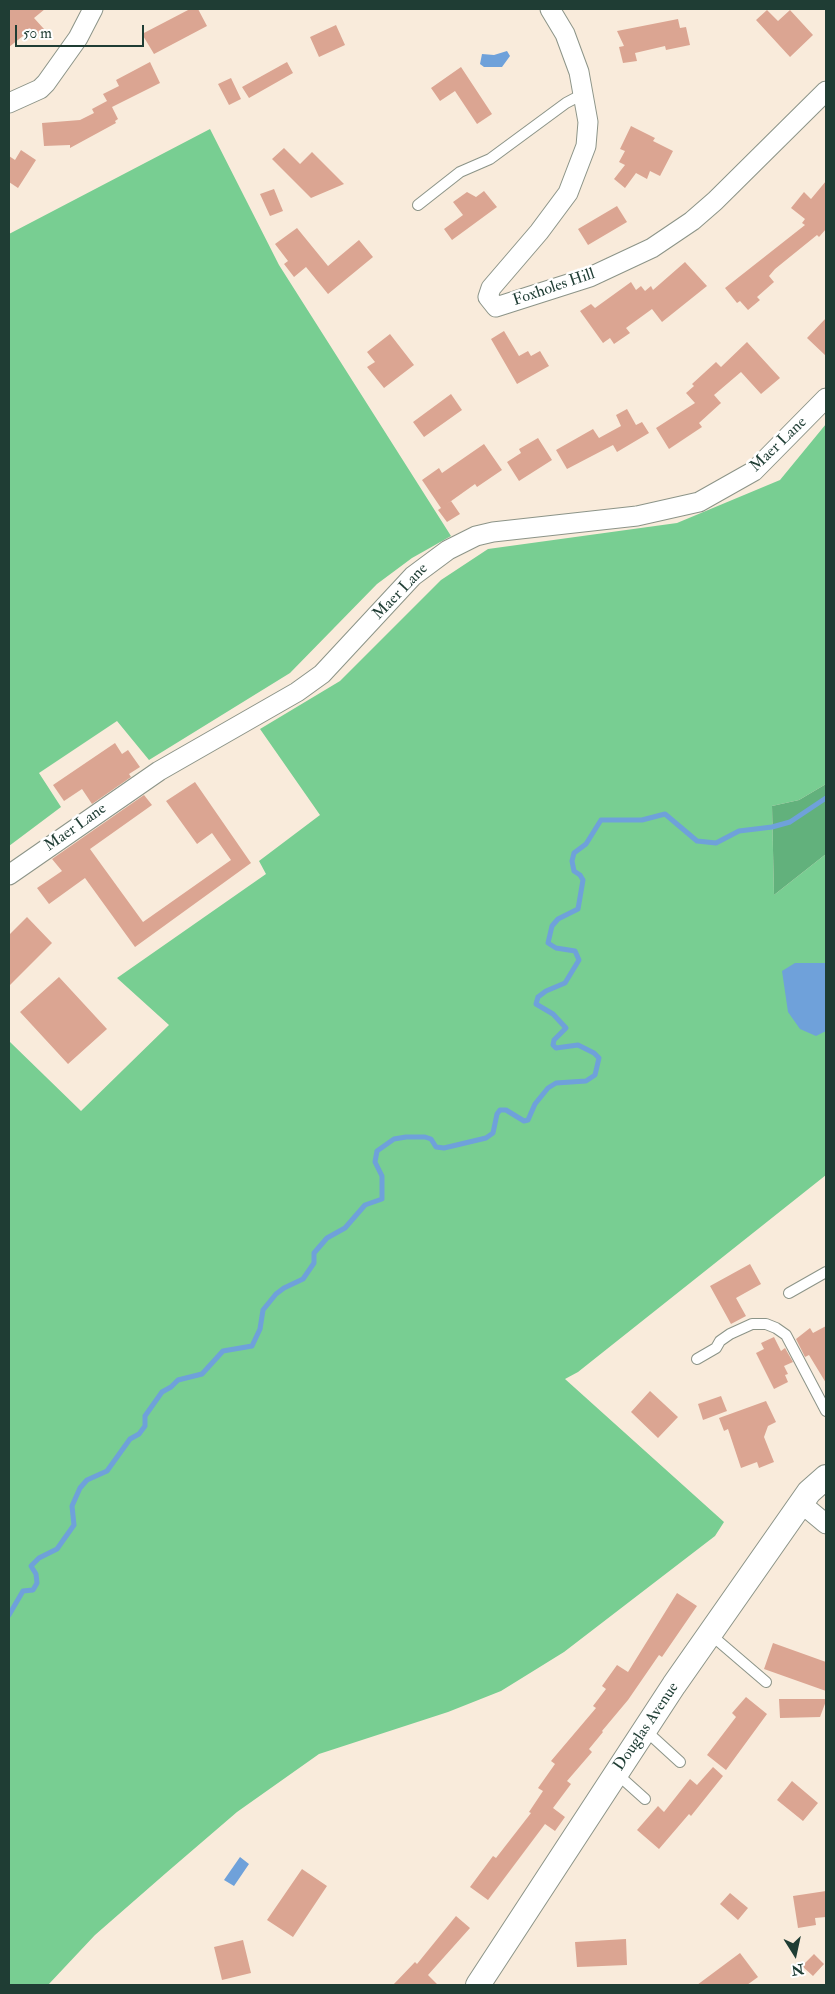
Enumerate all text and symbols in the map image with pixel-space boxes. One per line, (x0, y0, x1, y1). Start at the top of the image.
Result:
scale bar (18, 15, 146, 47)
text: 50 m (23, 24, 52, 43)
street label: Foxholes Hill (510, 265, 598, 311)
street label: Maer Lane (747, 413, 811, 477)
street label: Maer Lane (369, 560, 433, 624)
street label: Maer Lane (41, 800, 111, 856)
street label: Douglas Avenue (610, 1679, 684, 1775)
north arrow (770, 1929, 820, 1979)
text: N (790, 1960, 805, 1979)

